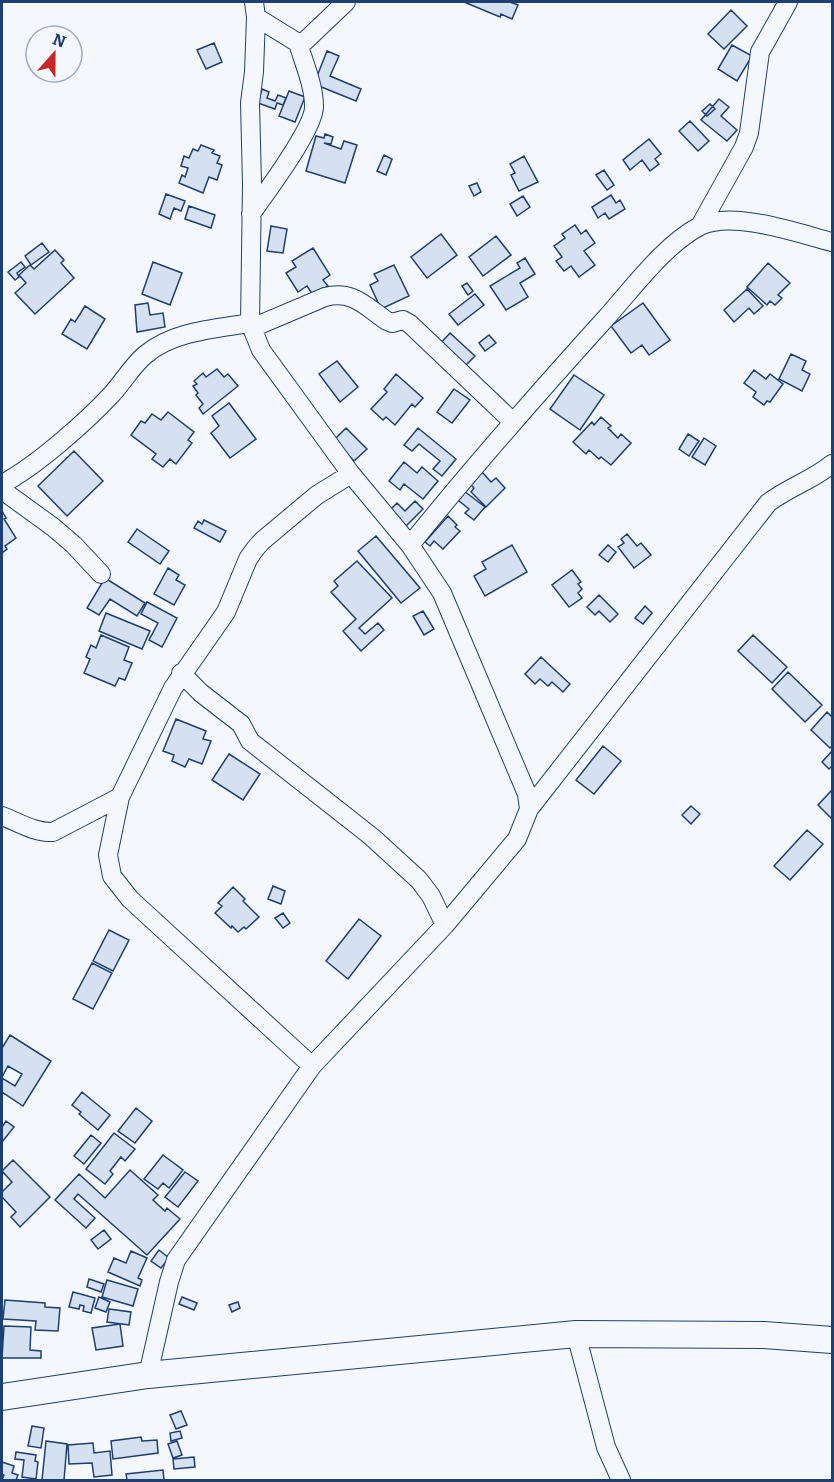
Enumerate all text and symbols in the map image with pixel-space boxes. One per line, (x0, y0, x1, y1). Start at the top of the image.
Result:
north arrow (24, 24, 84, 84)
text: N (50, 29, 68, 52)

